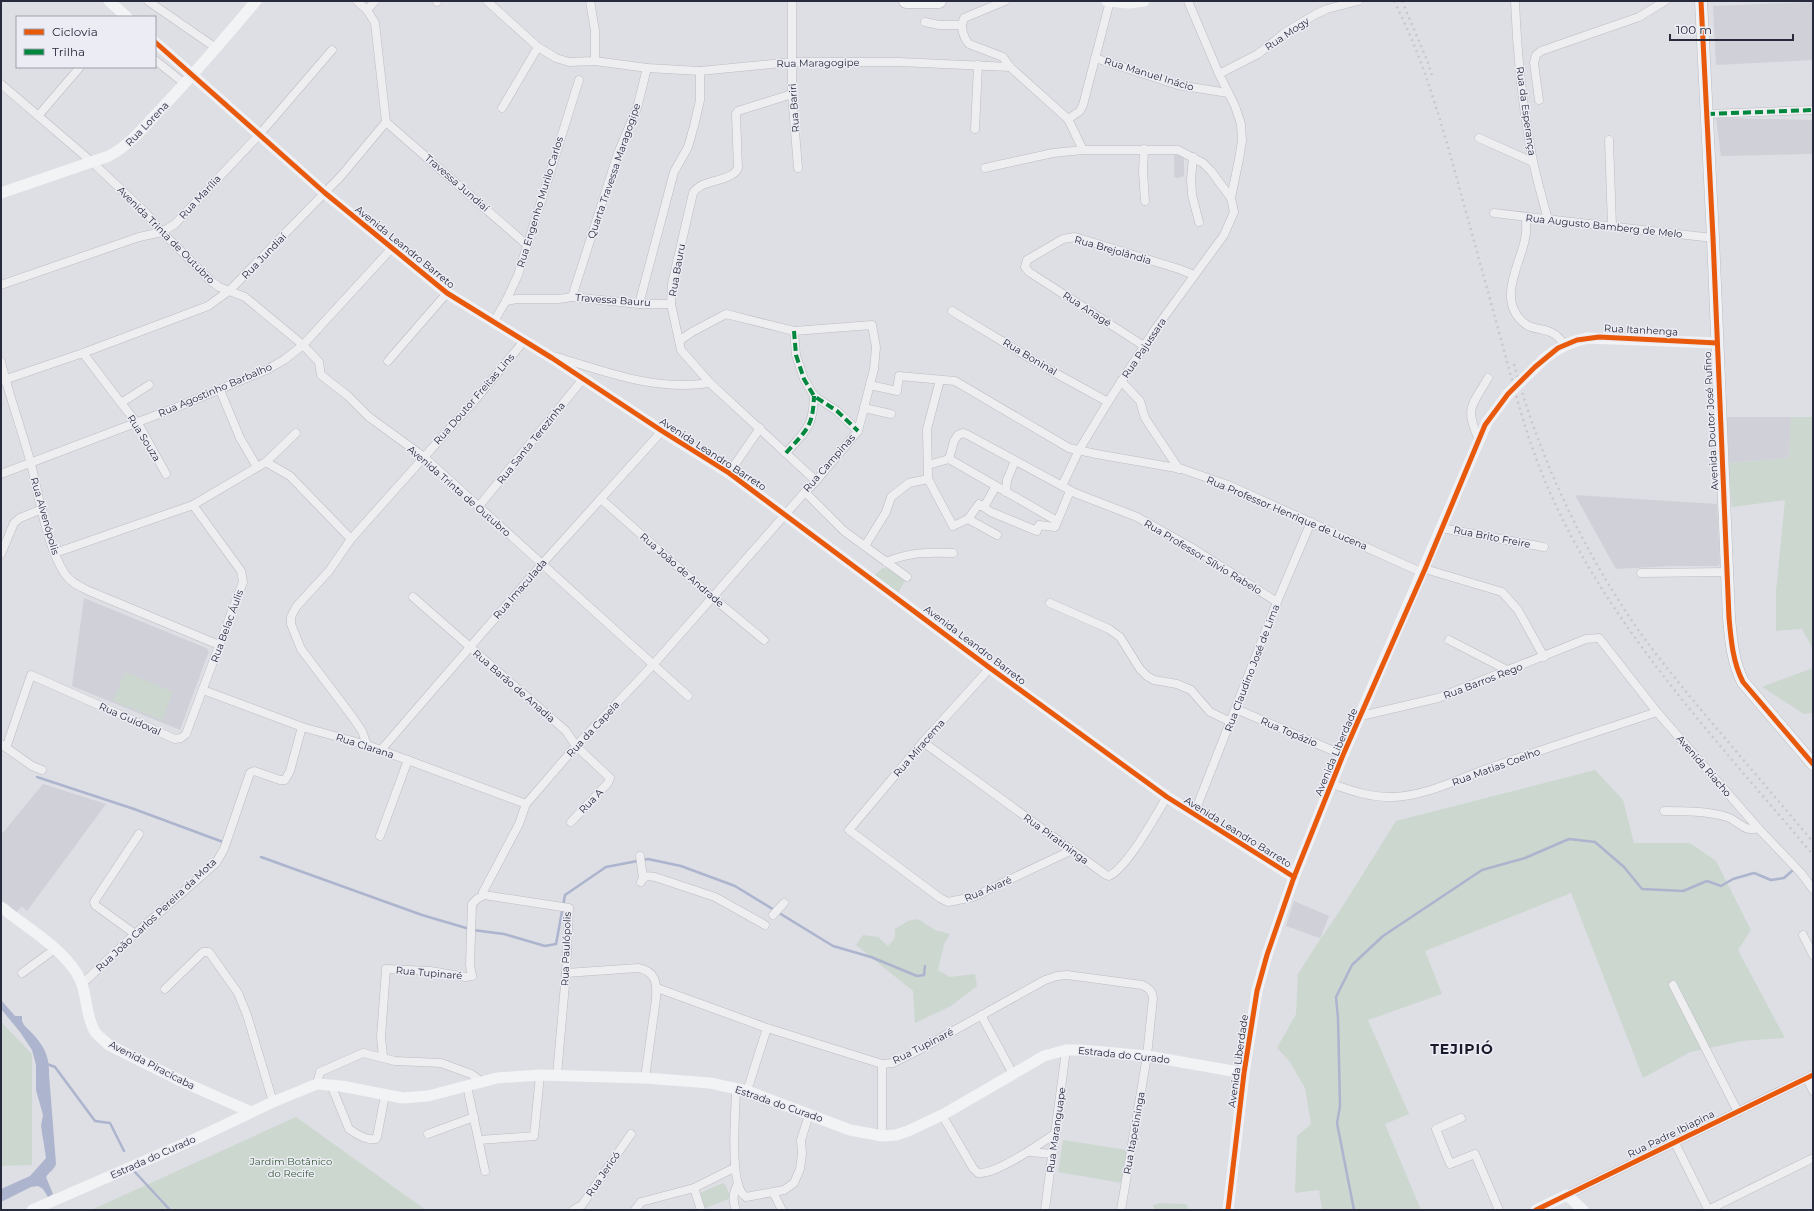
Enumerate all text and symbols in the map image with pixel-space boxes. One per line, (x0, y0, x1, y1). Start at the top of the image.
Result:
street label: Rua Mogy (1262, 14, 1312, 54)
legend (16, 16, 156, 68)
scale bar (1670, 16, 1793, 42)
text: 100 m (1676, 22, 1712, 37)
text: Ciclovia (52, 24, 98, 39)
text: Trilha (52, 44, 85, 59)
street label: Rua Manuel Inácio (1103, 54, 1195, 94)
street label: Rua Maragogipe (776, 56, 860, 70)
street label: Rua da Esperança (1513, 66, 1539, 156)
street label: Rua Bariri (786, 83, 802, 133)
street label: Rua Lorena (122, 99, 172, 149)
street label: Quarta Travessa Maragogipe (585, 101, 643, 241)
street label: Rua Engenho Murilo Carlos (514, 135, 566, 269)
street label: Travessa Jundiaí (422, 151, 493, 215)
street label: Rua Marília (176, 172, 224, 222)
street label: Avenida Trinta de Outubro (115, 184, 217, 286)
street label: Avenida Leandro Barreto (353, 203, 457, 291)
street label: Rua Augusto Bamberg de Melo (1525, 211, 1683, 241)
street label: Rua Jundiaí (239, 229, 290, 282)
street label: Rua Brejolândia (1073, 233, 1153, 267)
street label: Rua Bauru (666, 243, 688, 297)
street label: Rua Anagé (1060, 289, 1114, 329)
street label: Travessa Bauru (575, 291, 651, 309)
street label: Rua Pajussara (1119, 315, 1169, 381)
street label: Rua Itanhenga (1604, 322, 1678, 338)
street label: Rua Boninal (1000, 336, 1060, 378)
street label: Rua Doutor Freitas Lins (431, 351, 517, 447)
street label: Avenida Doutor José Rufino (1701, 351, 1721, 491)
street label: Rua Agostinho Barbalho (156, 360, 274, 420)
street label: Rua Santa Terezinha (494, 399, 568, 487)
street label: Rua Souza (125, 412, 163, 464)
street label: Avenida Leandro Barreto (657, 415, 769, 493)
street label: Rua Campinas (800, 431, 858, 495)
street label: Avenida Trinta de Outubro (405, 443, 513, 539)
street label: Rua Professor Henrique de Lucena (1205, 473, 1369, 553)
street label: Rua Alvenópolis (28, 476, 62, 556)
street label: Rua Professor Sílvio Rabelo (1142, 517, 1264, 597)
street label: Rua Brito Freire (1452, 523, 1532, 551)
street label: Rua João de Andrade (637, 530, 727, 610)
street label: Rua Imaculada (490, 556, 550, 622)
street label: Rua Belac Áulis (208, 588, 246, 664)
street label: Avenida Leandro Barreto (921, 602, 1029, 688)
street label: Rua Claudino José de Lima (1222, 602, 1282, 734)
street label: Rua Barão de Anadia (470, 647, 558, 725)
street label: Rua Barros Rego (1442, 660, 1524, 702)
street label: Rua da Capela (564, 698, 622, 760)
street label: Rua Guidoval (97, 700, 163, 738)
street label: Avenida Liberdade (1312, 706, 1360, 798)
street label: Rua Topázio (1259, 714, 1319, 750)
street label: Rua Miracema (890, 716, 948, 780)
street label: Rua Clarana (334, 730, 396, 762)
street label: Avenida Riacho (1674, 733, 1734, 799)
street label: Rua Matias Coelho (1450, 745, 1542, 789)
street label: Rua A (576, 785, 607, 816)
street label: Avenida Leandro Barreto (1182, 794, 1294, 870)
street label: Rua Piratininga (1021, 811, 1091, 867)
street label: Rua João Carlos Pereira da Mota (93, 856, 219, 974)
street label: Rua Avaré (962, 873, 1014, 905)
street label: Rua Paulópolis (558, 911, 574, 986)
street label: Rua Tupinaré (395, 964, 463, 982)
street label: Avenida Liberdade (1225, 1014, 1251, 1108)
street label: Rua Tupinaré (890, 1025, 956, 1067)
street label: Avenida Piracicaba (107, 1038, 197, 1092)
district label: TEJIPIÓ (1430, 1040, 1494, 1058)
street label: Estrada do Curado (1077, 1044, 1171, 1066)
street label: Estrada do Curado (733, 1083, 825, 1125)
street label: Rua Maranguape (1044, 1086, 1068, 1174)
street label: Rua Itapetininga (1120, 1091, 1148, 1175)
street label: Rua Padre Ibiapina (1625, 1107, 1717, 1161)
street label: Estrada do Curado (108, 1132, 198, 1182)
street label: Rua Jericó (583, 1149, 623, 1199)
park label: Jardim Botânico do Recife (249, 1155, 332, 1180)

